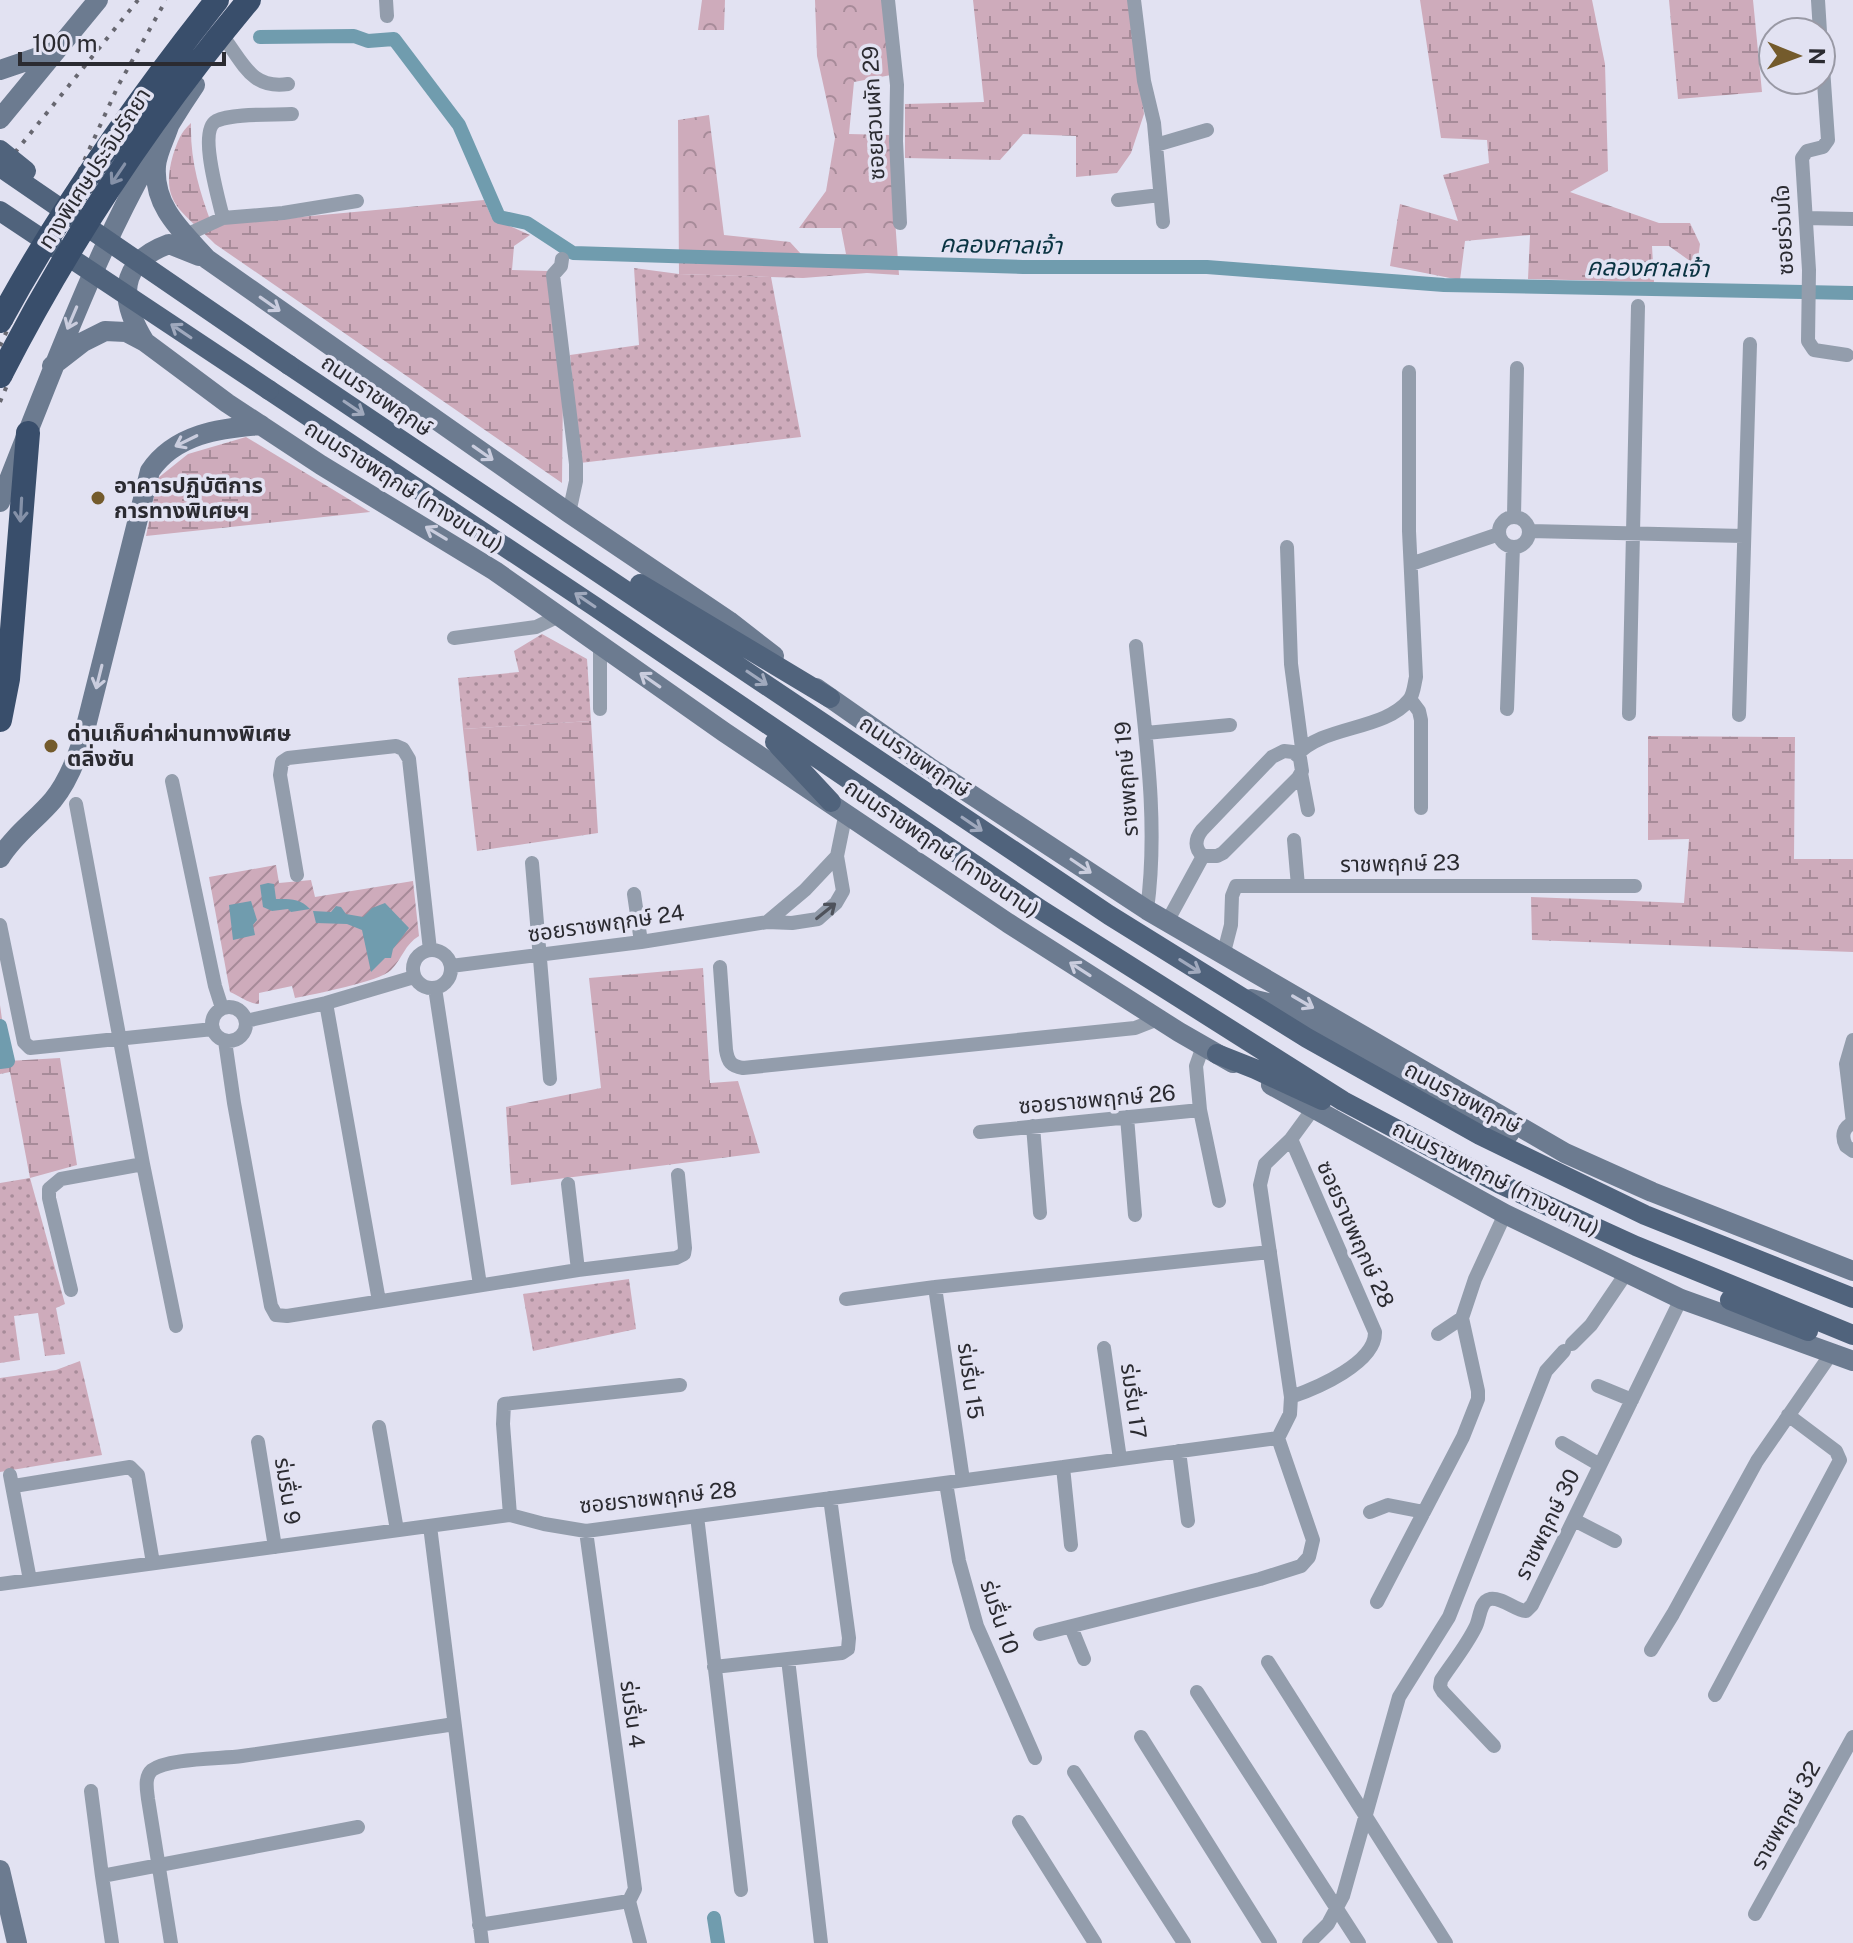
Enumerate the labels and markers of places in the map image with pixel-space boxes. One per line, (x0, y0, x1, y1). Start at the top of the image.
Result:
place label: อาคารปฏิบัติการ การทางพิเศษฯ (114, 472, 263, 523)
marker: อาคารปฏิบัติการ การทางพิเศษฯ (89, 489, 107, 507)
place label: ด่านเก็บค่าผ่านทางพิเศษ ตลิ่งชัน (67, 720, 292, 771)
marker: ด่านเก็บค่าผ่านทางพิเศษ ตลิ่งชัน (42, 737, 60, 755)

